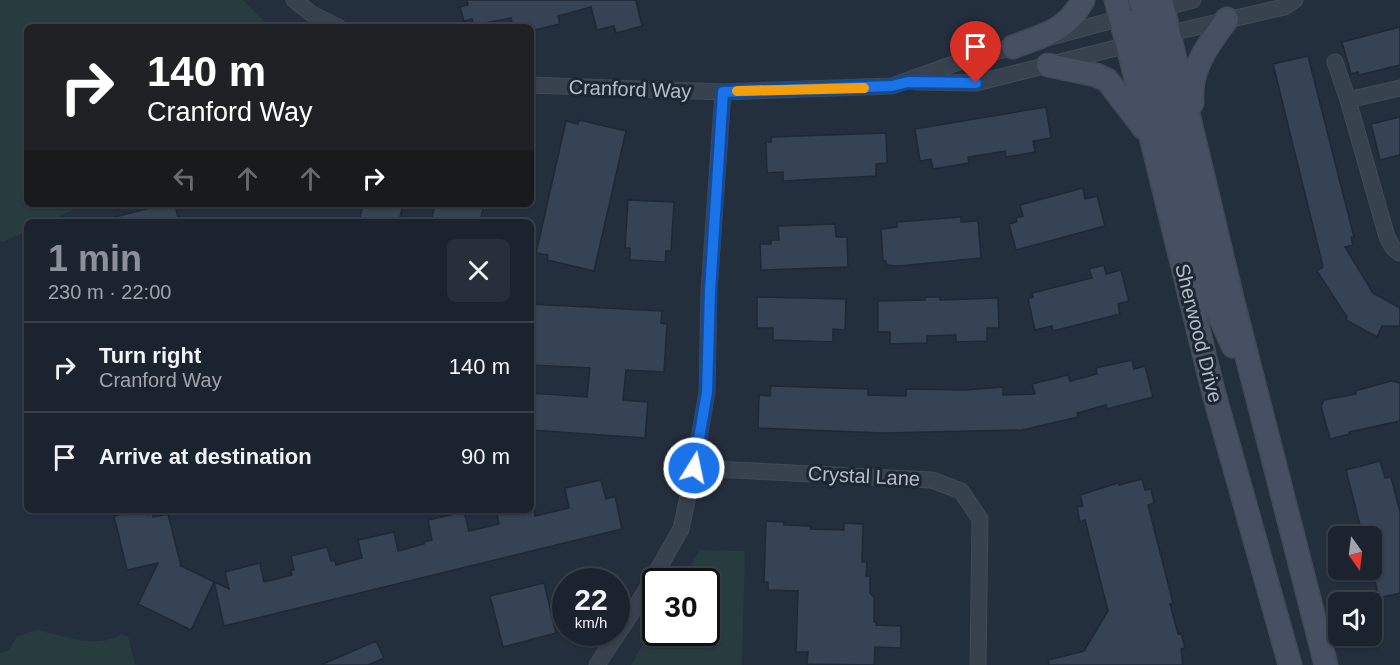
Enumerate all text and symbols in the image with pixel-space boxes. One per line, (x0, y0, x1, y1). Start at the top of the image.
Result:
pin (950, 21, 1001, 83)
icon: arrive (959, 30, 992, 63)
icon: right (48, 48, 126, 126)
text: 140 m (147, 48, 266, 95)
street label: Cranford Way (568, 76, 692, 102)
text: Cranford Way (147, 97, 313, 127)
icon: left (168, 162, 201, 195)
icon: ahead (231, 162, 264, 195)
icon: ahead (294, 162, 327, 195)
icon: right (357, 162, 390, 195)
text: 1 min (48, 238, 142, 279)
button: close (447, 239, 510, 302)
street label: Sherwood Drive (1171, 261, 1227, 405)
text: 230 m · 22:00 (48, 281, 171, 303)
text: Turn right (99, 343, 201, 368)
icon: right (48, 351, 81, 384)
text: 140 m (449, 354, 510, 379)
text: Cranford Way (99, 369, 222, 391)
position arrow (662, 436, 726, 500)
icon: arrive (48, 441, 81, 474)
text: Arrive at destination (99, 444, 312, 469)
text: 90 m (461, 444, 510, 469)
street label: Crystal Lane (807, 462, 921, 490)
north arrow (1328, 526, 1382, 580)
map controls (1328, 526, 1382, 646)
speed limit sign: 30 (642, 568, 720, 646)
text: 22 (574, 583, 608, 616)
button: sound (1328, 592, 1382, 646)
text: km/h (575, 614, 607, 631)

